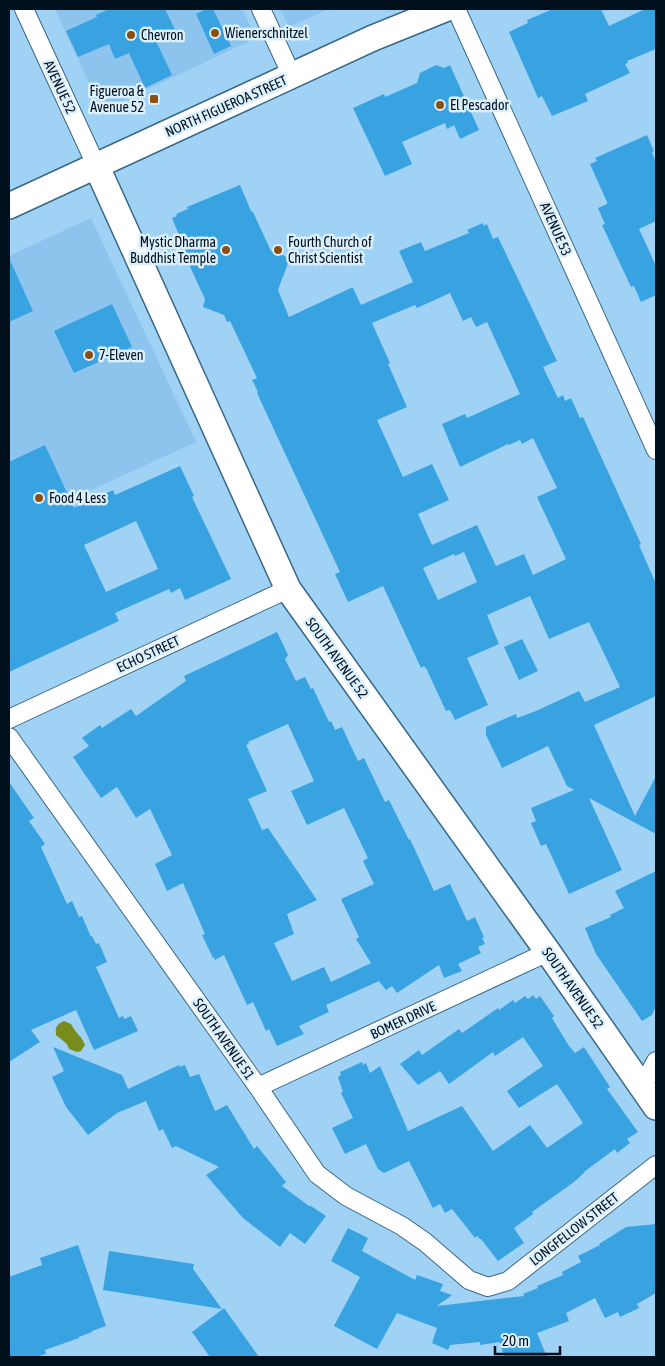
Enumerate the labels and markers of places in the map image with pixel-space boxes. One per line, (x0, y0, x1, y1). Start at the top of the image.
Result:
place label: Wienerschnitzel (225, 25, 308, 41)
place label: Chevron (141, 27, 184, 43)
marker: Wienerschnitzel (209, 27, 221, 39)
marker: Chevron (125, 29, 137, 41)
place label: Figueroa & Avenue 52 (90, 83, 145, 115)
marker: Figueroa & Avenue 52 (148, 93, 160, 105)
place label: El Pescador (450, 97, 510, 113)
marker: El Pescador (434, 99, 446, 111)
place label: Mystic Dharma Buddhist Temple (130, 234, 216, 266)
place label: Fourth Church of Christ Scientist (288, 234, 372, 266)
marker: Mystic Dharma Buddhist Temple (220, 244, 232, 256)
marker: Fourth Church of Christ Scientist (272, 244, 284, 256)
place label: 7-Eleven (99, 347, 144, 363)
marker: 7-Eleven (83, 349, 95, 361)
place label: Food 4 Less (49, 490, 106, 506)
marker: Food 4 Less (33, 492, 45, 504)

